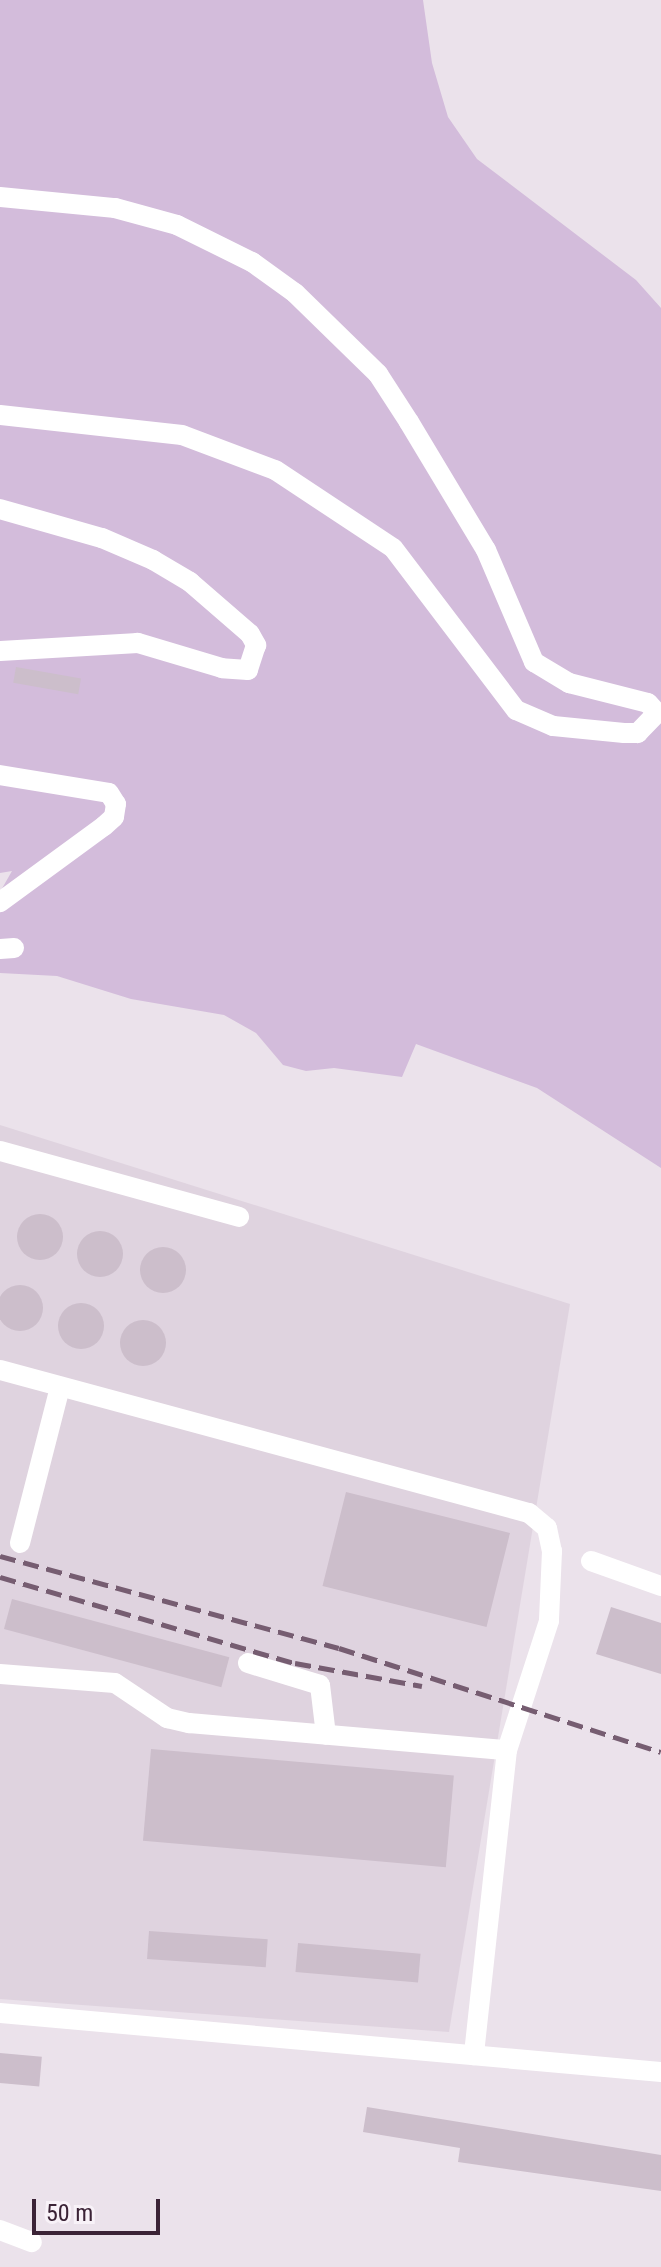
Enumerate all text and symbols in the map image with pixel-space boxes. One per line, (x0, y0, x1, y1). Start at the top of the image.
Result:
scale bar (36, 2183, 164, 2233)
text: 50 m (46, 2199, 93, 2227)

